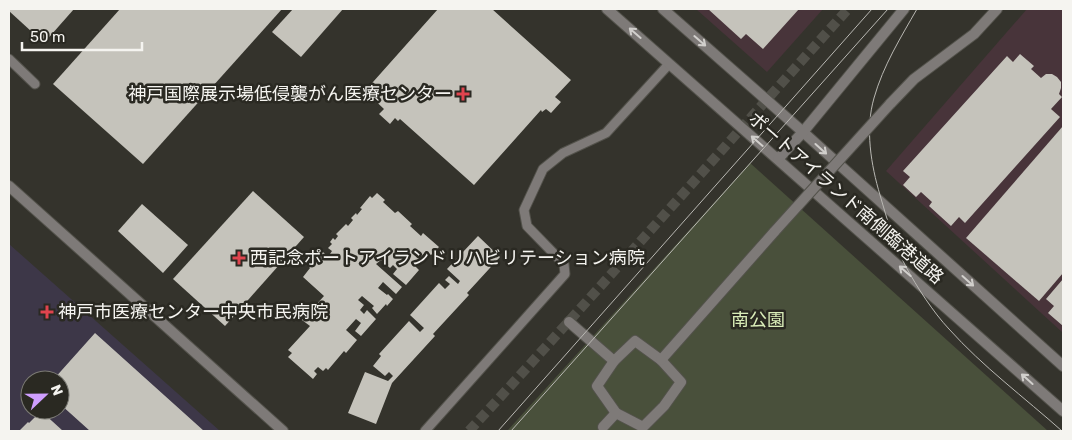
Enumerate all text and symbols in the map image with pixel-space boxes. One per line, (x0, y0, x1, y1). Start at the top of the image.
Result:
scale bar (22, 20, 142, 52)
text: 50 m (30, 28, 65, 46)
one-way arrow (628, 28, 641, 39)
one-way arrow (693, 35, 706, 47)
place label: 神戸国際展示場低侵襲がん医療センター (128, 83, 452, 105)
marker: 神戸国際展示場低侵襲がん医療センター (456, 87, 470, 101)
street label: ポートアイランド南側臨港道路 (744, 107, 948, 289)
one-way arrow (750, 135, 763, 146)
one-way arrow (815, 143, 828, 155)
place label: 西記念ポートアイランドリハビリテーション病院 (250, 247, 645, 269)
marker: 西記念ポートアイランドリハビリテーション病院 (232, 251, 246, 265)
one-way arrow (899, 265, 912, 277)
one-way arrow (962, 275, 975, 287)
place label: 神戸市医療センター中央市民病院 (58, 301, 328, 323)
marker: 神戸市医療センター中央市民病院 (40, 305, 54, 319)
park label: 南公園 (731, 309, 785, 331)
north arrow (20, 370, 70, 420)
one-way arrow (1021, 373, 1034, 385)
text: N (47, 382, 66, 398)

